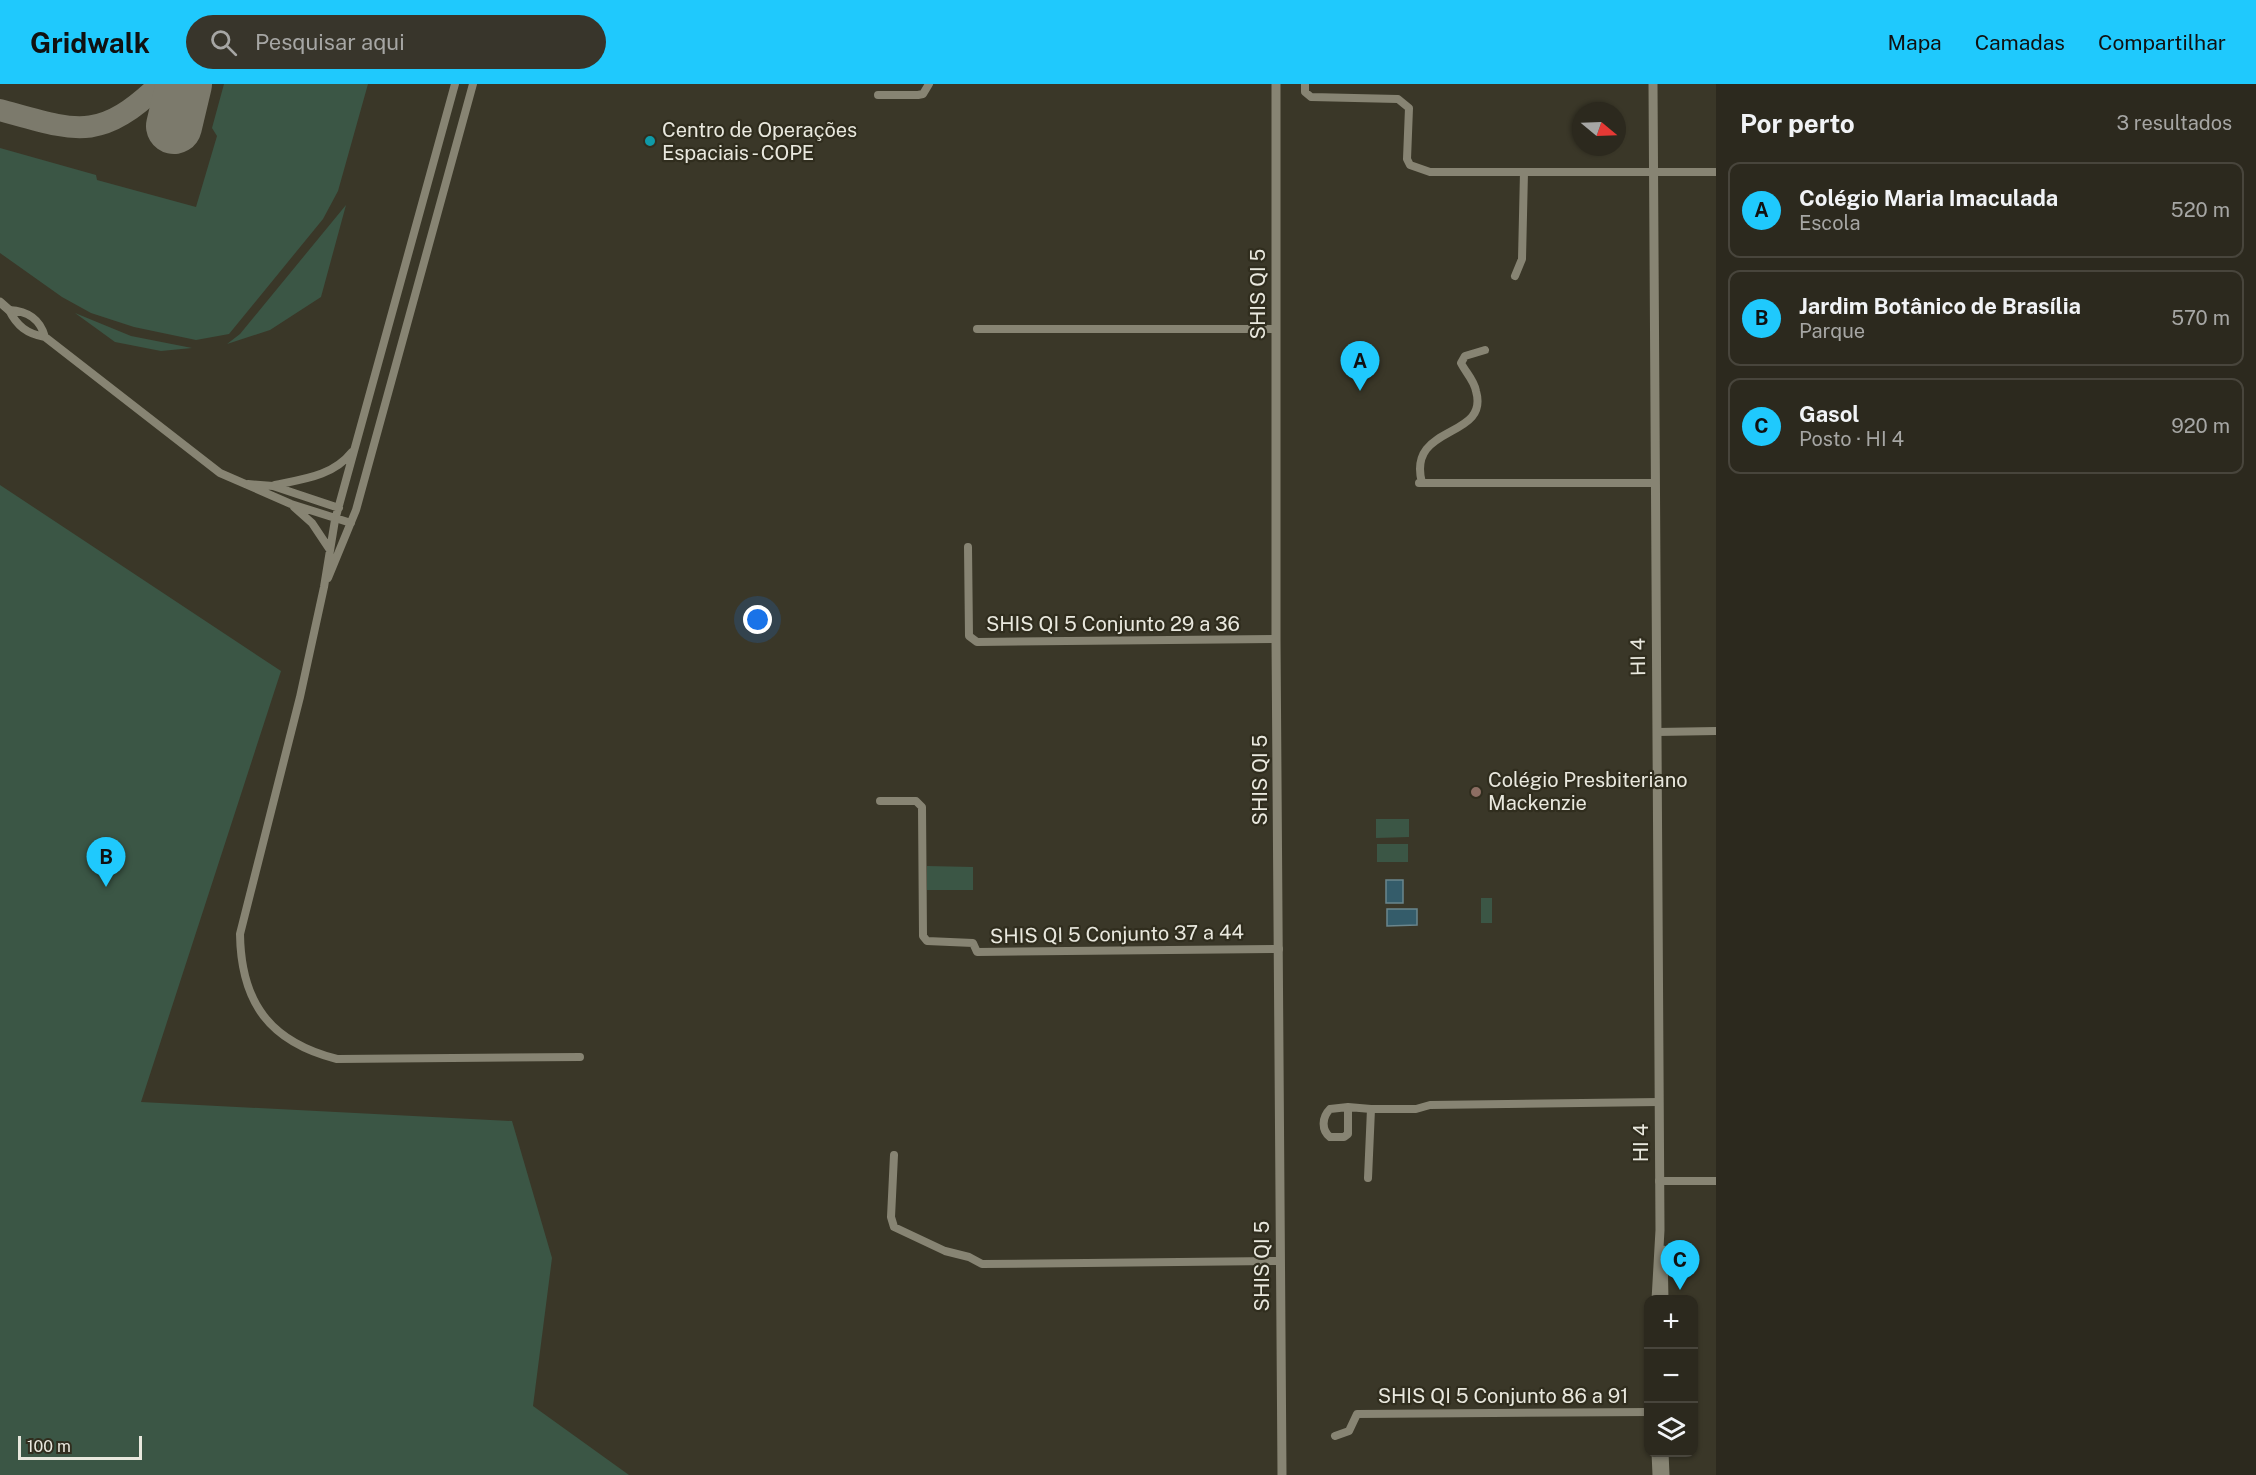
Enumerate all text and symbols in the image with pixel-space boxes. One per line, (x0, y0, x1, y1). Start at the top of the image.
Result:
search box (186, 15, 606, 69)
text: Gridwalk (30, 26, 150, 59)
icon: search (207, 26, 240, 59)
text: Pesquisar aqui (255, 29, 405, 55)
text: Mapa (1888, 30, 1942, 55)
text: Camadas (1975, 30, 2065, 55)
text: Compartilhar (2098, 30, 2226, 55)
north arrow (1572, 102, 1626, 156)
text: Por perto (1740, 108, 1855, 139)
text: 3 resultados (2116, 111, 2232, 135)
place label: Centro de Operações Espaciais - COPE (662, 118, 857, 165)
marker: Centro de Operações Espaciais - COPE (643, 134, 657, 148)
text: Colégio Maria Imaculada (1799, 185, 2058, 211)
text: A (1754, 198, 1769, 222)
text: 520 m (2171, 198, 2230, 222)
text: Escola (1799, 211, 1860, 235)
street label: SHIS QI 5 (1246, 249, 1270, 339)
text: Jardim Botânico de Brasília (1799, 293, 2081, 319)
text: B (1755, 306, 1768, 330)
text: 570 m (2171, 306, 2230, 330)
text: Parque (1799, 319, 1865, 343)
pin: A (1340, 342, 1380, 391)
text: Gasol (1799, 401, 1860, 427)
text: C (1754, 414, 1769, 438)
text: 920 m (2171, 414, 2230, 438)
text: Posto · HI 4 (1799, 427, 1904, 451)
your location (743, 605, 772, 634)
street label: SHIS QI 5 Conjunto 29 a 36 (986, 612, 1240, 636)
street label: HI 4 (1626, 638, 1650, 676)
street label: SHIS QI 5 (1248, 735, 1272, 825)
place label: Colégio Presbiteriano Mackenzie (1488, 768, 1687, 815)
marker: Colégio Presbiteriano Mackenzie (1469, 785, 1483, 799)
pin: B (86, 838, 126, 887)
street label: SHIS QI 5 Conjunto 37 a 44 (990, 920, 1244, 948)
street label: HI 4 (1629, 1124, 1653, 1162)
street label: SHIS QI 5 (1250, 1221, 1274, 1311)
pin: C (1660, 1240, 1700, 1290)
map controls (1644, 1295, 1698, 1457)
button: + (1644, 1295, 1698, 1349)
button: − (1644, 1349, 1698, 1403)
street label: SHIS QI 5 Conjunto 86 a 91 (1378, 1384, 1628, 1408)
button: layers (1644, 1403, 1698, 1457)
scale bar (18, 1433, 142, 1460)
text: 100 m (27, 1437, 71, 1456)

